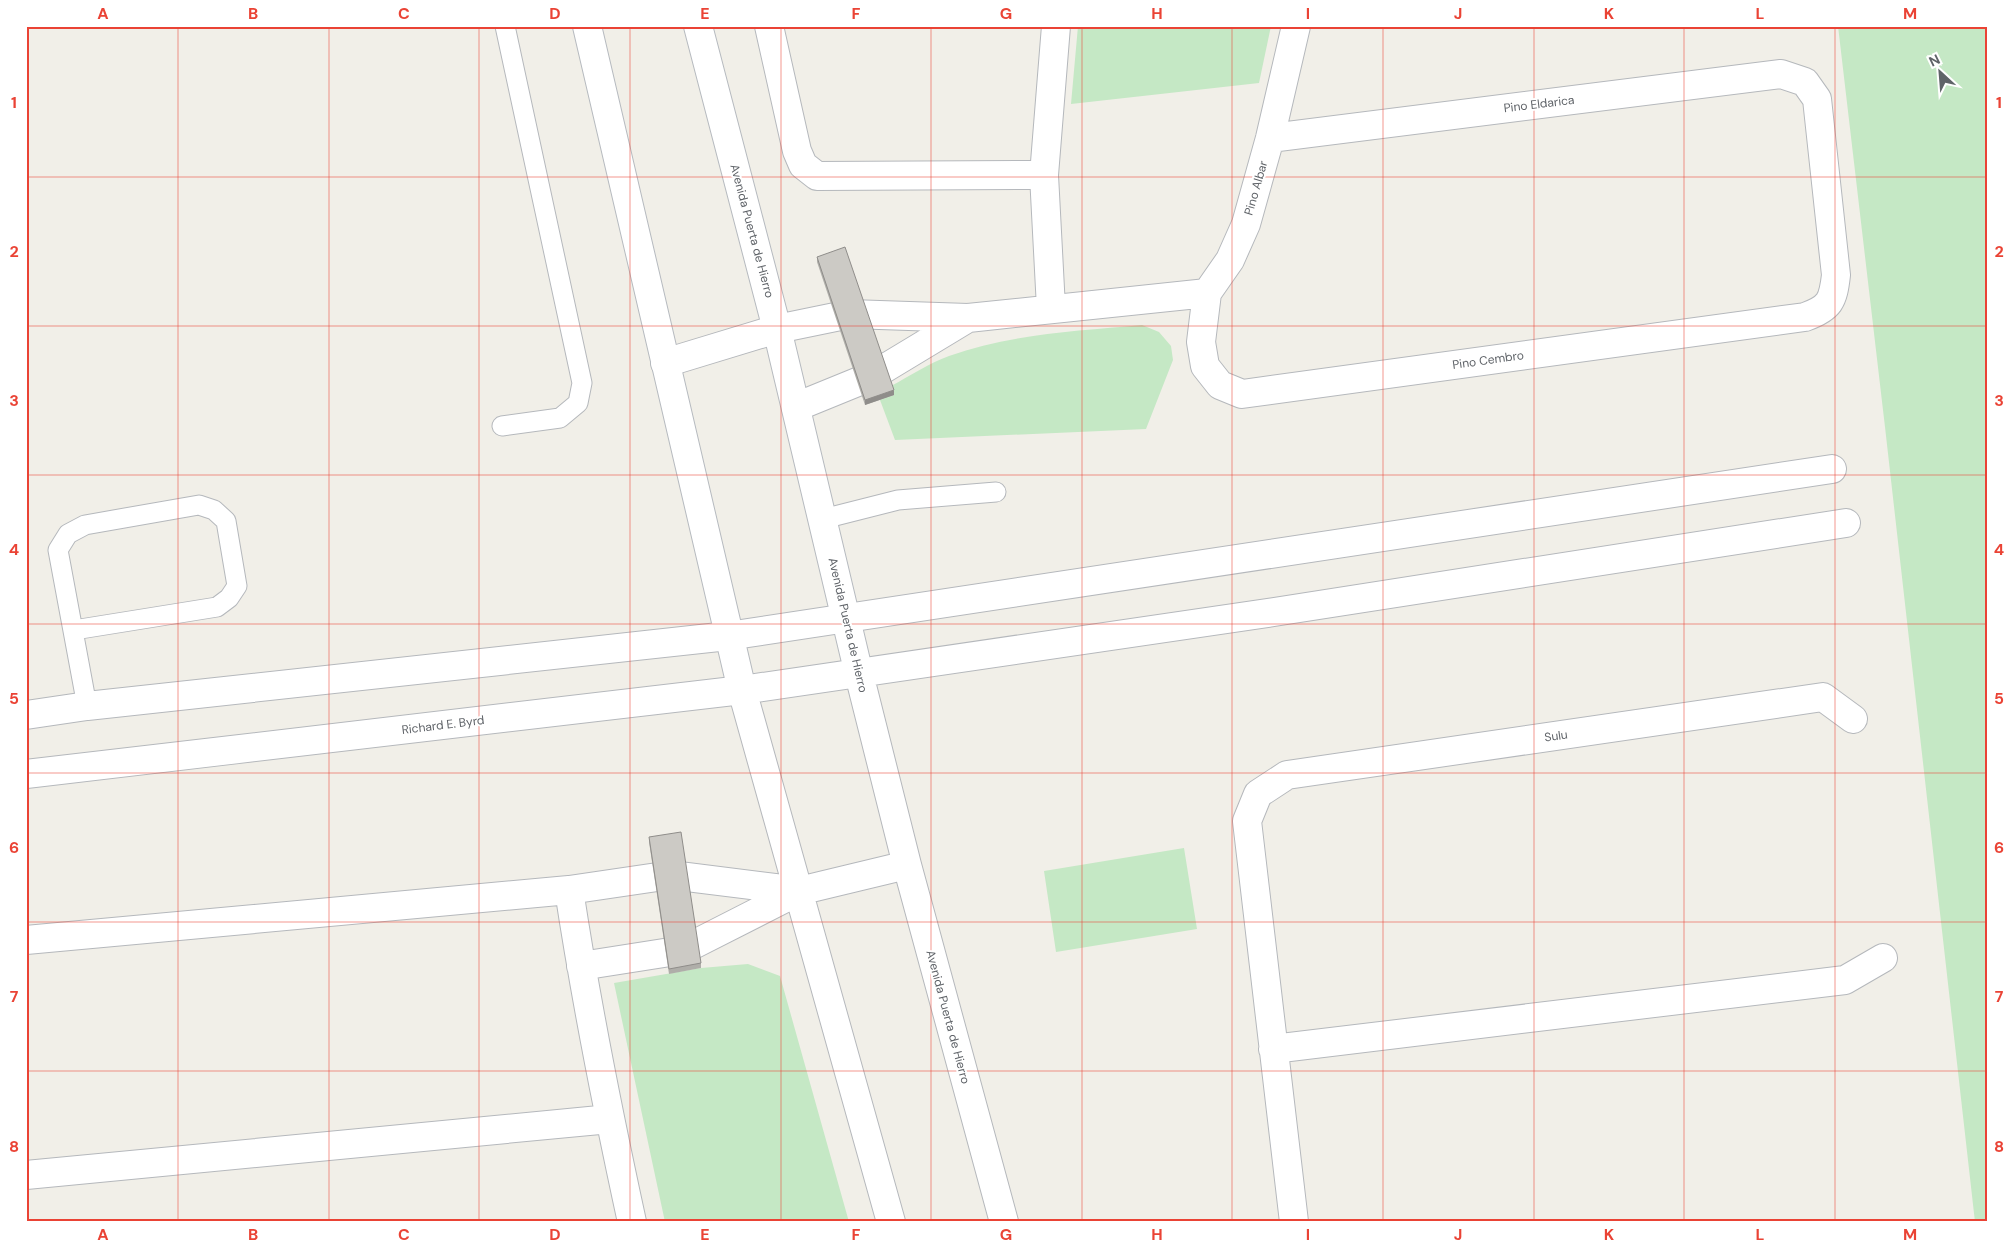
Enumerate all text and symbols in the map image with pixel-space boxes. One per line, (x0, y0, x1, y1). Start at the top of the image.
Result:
text: A (97, 3, 109, 24)
text: B (248, 3, 258, 24)
text: C (398, 3, 410, 24)
text: D (549, 3, 561, 24)
text: E (700, 3, 710, 24)
text: F (852, 3, 861, 24)
text: G (1000, 3, 1012, 24)
text: H (1151, 3, 1163, 24)
text: I (1306, 3, 1310, 24)
text: J (1454, 3, 1462, 24)
text: K (1604, 3, 1615, 24)
text: L (1756, 3, 1765, 24)
text: M (1903, 3, 1917, 24)
north arrow (1916, 48, 1966, 98)
text: N (1926, 50, 1943, 71)
text: 1 (11, 92, 17, 113)
street label: Pino Eldarica (1503, 92, 1575, 116)
text: 1 (1996, 92, 2002, 113)
street label: Pino Albar (1241, 158, 1272, 217)
street label: Avenida Puerta de Hierro (726, 162, 778, 300)
text: 2 (9, 241, 19, 262)
text: 2 (1994, 241, 2004, 262)
street label: Pino Cembro (1451, 347, 1525, 373)
text: 3 (9, 390, 19, 411)
text: 3 (1994, 390, 2004, 411)
text: 4 (9, 539, 19, 560)
text: 4 (1994, 539, 2004, 560)
street label: Avenida Puerta de Hierro (825, 556, 871, 694)
text: 5 (9, 688, 19, 709)
text: 5 (1994, 688, 2004, 709)
street label: Richard E. Byrd (401, 712, 485, 738)
street label: Sulu (1543, 726, 1569, 746)
text: 6 (9, 837, 19, 858)
text: 6 (1994, 837, 2004, 858)
street label: Avenida Puerta de Hierro (922, 948, 974, 1086)
text: 7 (10, 986, 19, 1007)
text: 7 (1995, 986, 2004, 1007)
text: 8 (9, 1136, 19, 1157)
text: 8 (1994, 1136, 2004, 1157)
text: A (97, 1224, 109, 1245)
text: B (248, 1224, 258, 1245)
text: C (398, 1224, 410, 1245)
text: D (549, 1224, 561, 1245)
text: E (700, 1224, 710, 1245)
text: F (852, 1224, 861, 1245)
text: G (1000, 1224, 1012, 1245)
text: H (1151, 1224, 1163, 1245)
text: I (1306, 1224, 1310, 1245)
text: J (1454, 1224, 1462, 1245)
text: K (1604, 1224, 1615, 1245)
text: L (1756, 1224, 1765, 1245)
text: M (1903, 1224, 1917, 1245)

